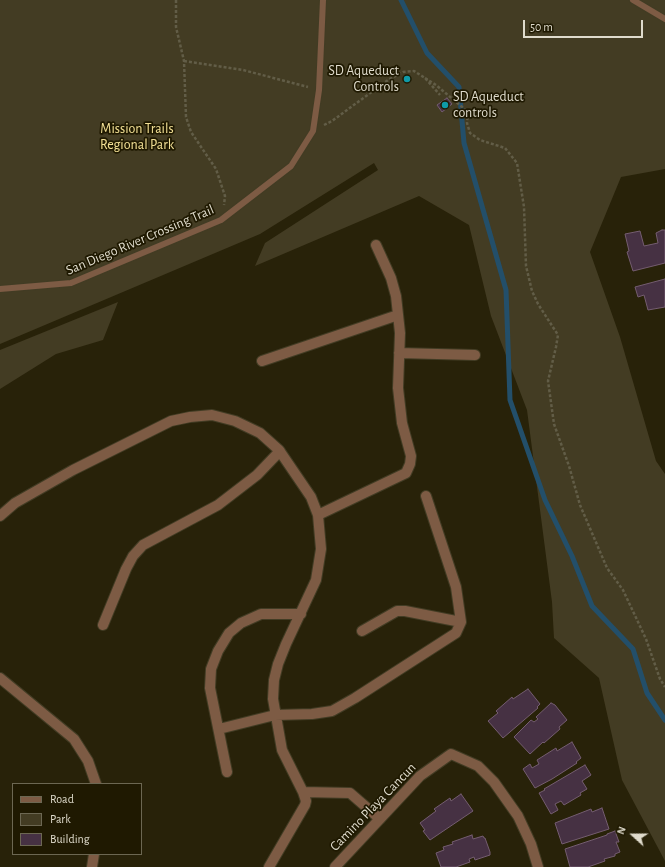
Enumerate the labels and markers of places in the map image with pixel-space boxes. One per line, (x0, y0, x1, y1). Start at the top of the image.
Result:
place label: SD Aqueduct Controls (328, 63, 399, 96)
marker: SD Aqueduct Controls (402, 74, 412, 84)
place label: SD Aqueduct controls (453, 89, 524, 122)
marker: SD Aqueduct controls (440, 100, 450, 110)

